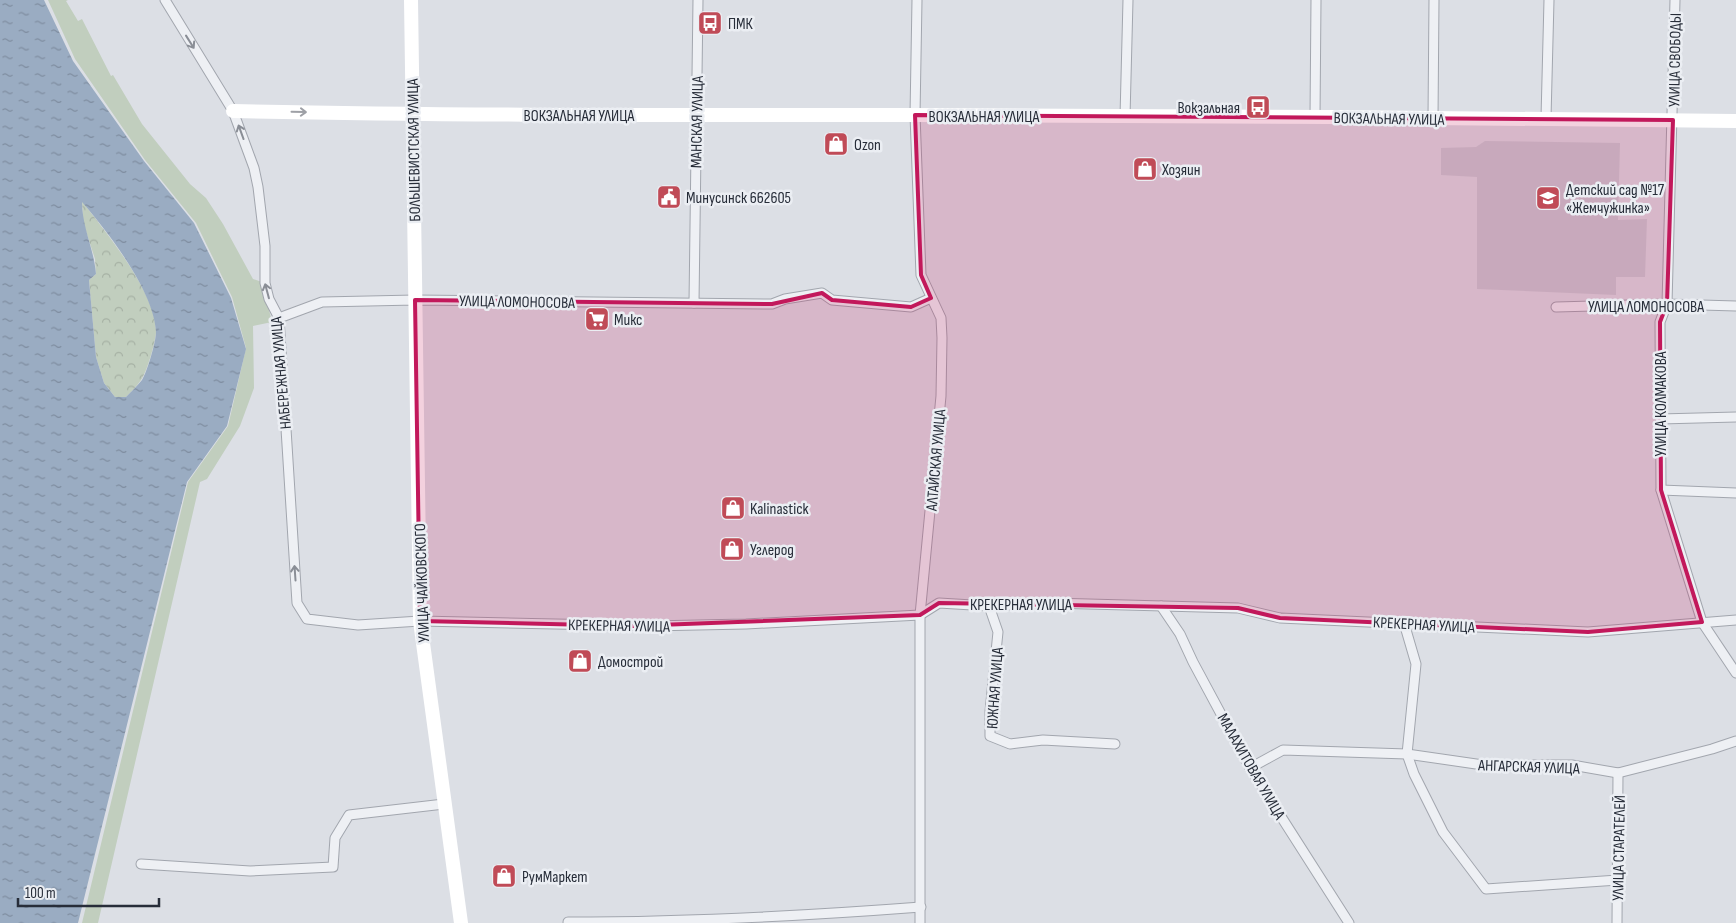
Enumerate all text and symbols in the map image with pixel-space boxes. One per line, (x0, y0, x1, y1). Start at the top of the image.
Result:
bus stop icon: ПМК (697, 10, 723, 36)
street label: УЛИЦА СВОБОДЫ (1665, 13, 1686, 107)
place label: ПМК (728, 15, 754, 34)
one-way arrow (186, 34, 196, 48)
street label: МАНСКАЯ УЛИЦА (687, 76, 708, 168)
street label: БОЛЬШЕВИСТСКАЯ УЛИЦА (404, 78, 425, 222)
bus stop icon: Вокзальная (1245, 94, 1271, 120)
place label: Вокзальная (1177, 99, 1240, 118)
street label: ВОКЗАЛЬНАЯ УЛИЦА (524, 107, 635, 126)
one-way arrow (291, 108, 307, 117)
street label: ВОКЗАЛЬНАЯ УЛИЦА (929, 108, 1040, 127)
street label: ВОКЗАЛЬНАЯ УЛИЦА (1333, 109, 1445, 130)
one-way arrow (236, 125, 245, 140)
shop icon: Ozon (823, 131, 849, 157)
place label: Ozon (854, 136, 881, 155)
shop icon: Хозяин (1132, 156, 1158, 182)
place label: Хозяин (1161, 161, 1200, 180)
place label: Детский сад №17 «Жемчужинка» (1566, 181, 1665, 218)
public building icon: Минусинск 662605 (656, 184, 682, 210)
school or university icon: Детский сад №17 «Жемчужинка» (1535, 185, 1561, 211)
place label: Минусинск 662605 (686, 189, 791, 208)
one-way arrow (262, 284, 272, 300)
street label: УЛИЦА ЛОМОНОСОВА (459, 292, 575, 313)
street label: УЛИЦА ЛОМОНОСОВА (1588, 298, 1704, 317)
supermarket icon: Микс (584, 306, 610, 332)
place label: Микс (614, 311, 642, 330)
street label: НАБЕРЕЖНАЯ УЛИЦА (267, 315, 296, 430)
street label: УЛИЦА КОЛМАКОВА (1652, 351, 1671, 457)
street label: АЛТАЙСКАЯ УЛИЦА (923, 408, 950, 513)
shop icon: Kalinastick (720, 495, 746, 521)
place label: Kalinastick (750, 500, 809, 519)
street label: УЛИЦА ЧАЙКОВСКОГО (411, 523, 434, 643)
shop icon: Углерод (719, 536, 745, 562)
place label: Углерод (750, 541, 794, 560)
one-way arrow (291, 566, 300, 582)
street label: КРЕКЕРНАЯ УЛИЦА (970, 596, 1072, 615)
street label: КРЕКЕРНАЯ УЛИЦА (1373, 613, 1475, 638)
street label: КРЕКЕРНАЯ УЛИЦА (568, 616, 670, 637)
street label: ЮЖНАЯ УЛИЦА (983, 647, 1008, 730)
shop icon: Домострой (567, 648, 593, 674)
place label: Домострой (598, 653, 663, 672)
street label: МАЛАХИТОВАЯ УЛИЦА (1213, 710, 1289, 823)
street label: АНГАРСКАЯ УЛИЦА (1477, 756, 1580, 779)
street label: УЛИЦА СТАРАТЕЛЕЙ (1609, 795, 1630, 901)
shop icon: РумМаркет (491, 863, 517, 889)
place label: РумМаркет (522, 868, 588, 887)
scale bar (18, 876, 159, 908)
text: 100 m (25, 884, 56, 903)

